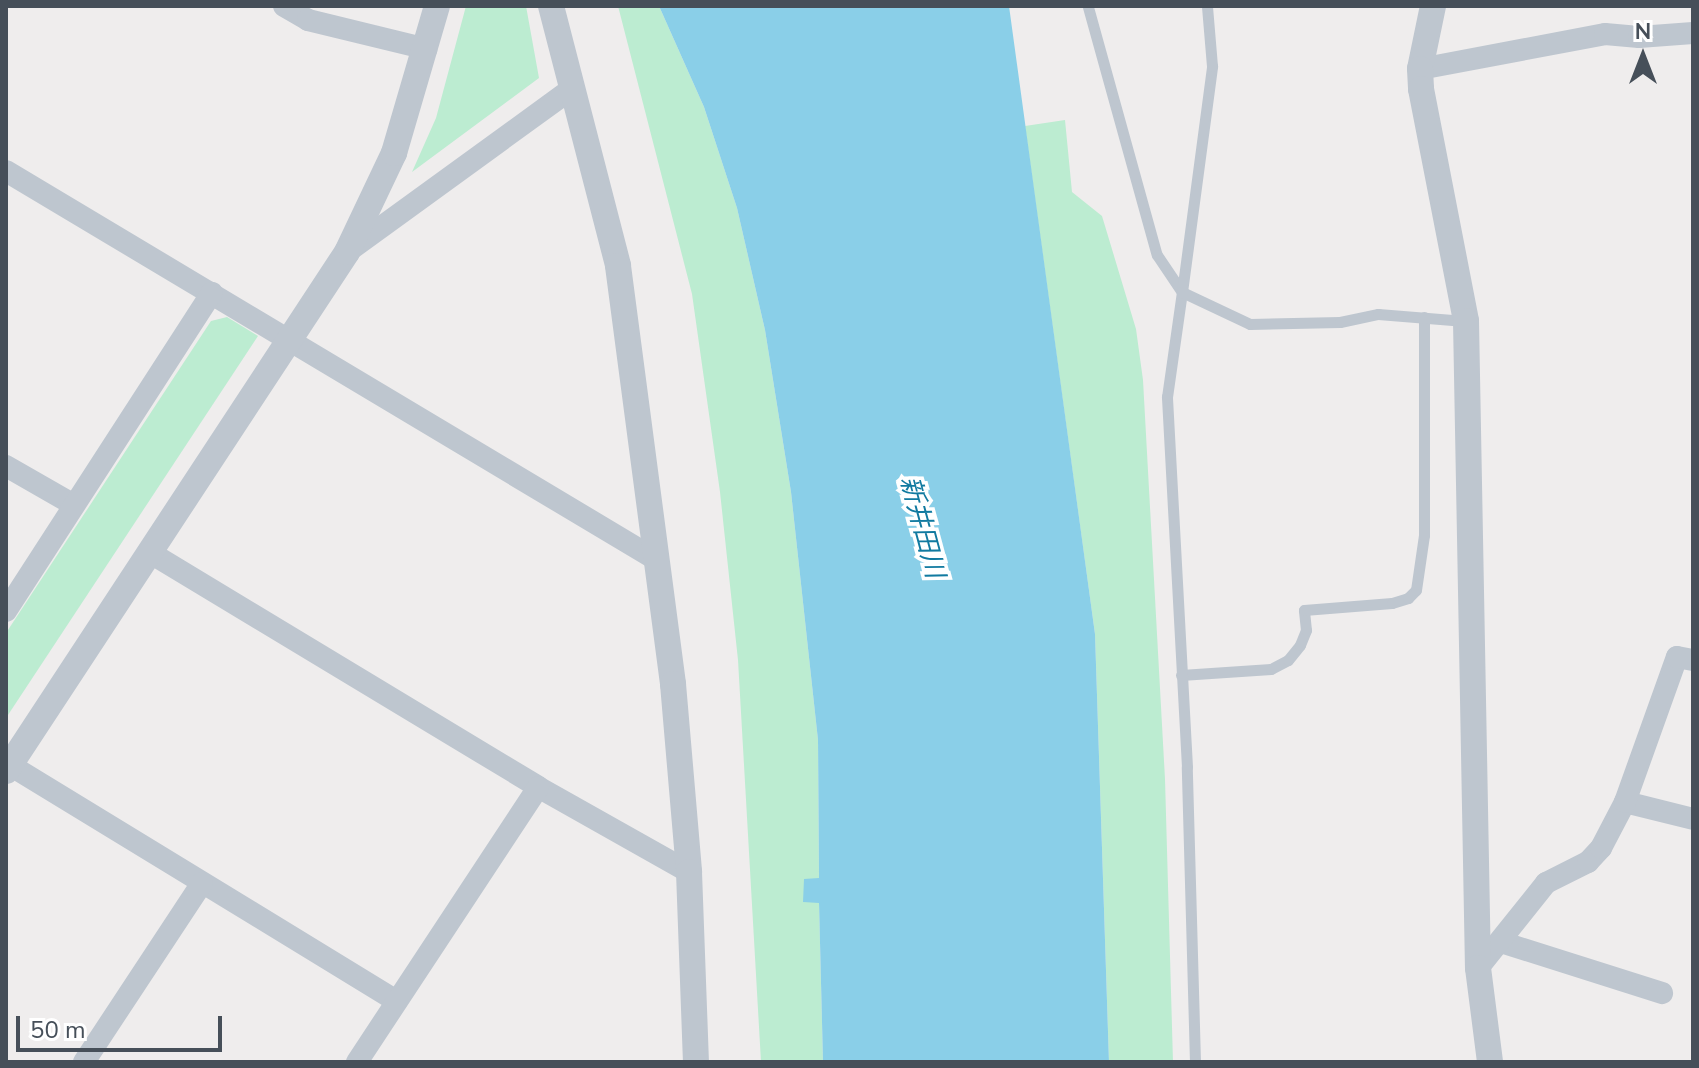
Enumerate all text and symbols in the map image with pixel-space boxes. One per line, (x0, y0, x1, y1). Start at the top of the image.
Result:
north arrow (1603, 16, 1683, 96)
text: N (1635, 17, 1651, 47)
water label: 新井田川 (893, 473, 951, 581)
scale bar (20, 1000, 226, 1050)
text: 50 m (30, 1014, 86, 1046)

